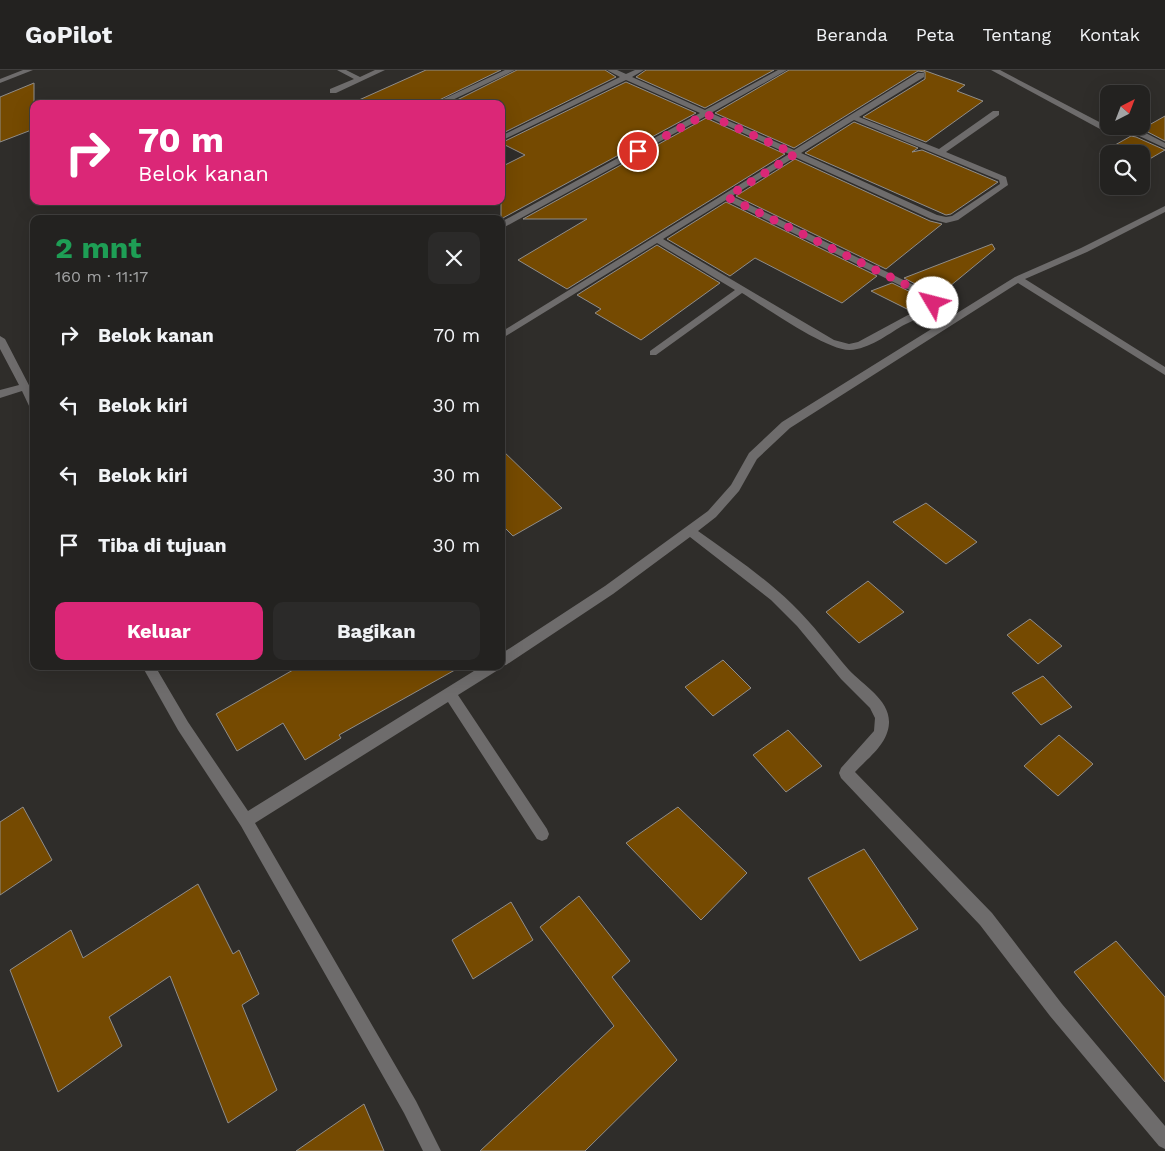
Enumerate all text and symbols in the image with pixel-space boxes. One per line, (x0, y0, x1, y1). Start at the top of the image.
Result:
text: GoPilot (25, 21, 112, 49)
text: Beranda (816, 24, 888, 45)
text: Peta (916, 24, 954, 45)
text: Tentang (982, 24, 1051, 45)
text: Kontak (1079, 24, 1140, 45)
north arrow (1100, 85, 1150, 135)
map controls (1100, 85, 1150, 195)
text: 70 m (138, 119, 224, 161)
icon: right (55, 120, 120, 185)
pin (617, 130, 659, 172)
icon: arrive (624, 137, 652, 165)
button: search (1100, 145, 1150, 195)
text: Belok kanan (138, 161, 269, 186)
text: 2 mnt (55, 230, 141, 265)
button: close (428, 232, 480, 284)
text: 160 m · 11:17 (55, 267, 148, 286)
position arrow (906, 276, 958, 328)
icon: right (55, 321, 83, 349)
text: Belok kanan (98, 324, 214, 347)
text: 70 m (433, 324, 480, 347)
icon: left (55, 391, 83, 419)
text: Belok kiri (98, 394, 188, 417)
text: 30 m (433, 394, 480, 417)
icon: left (55, 461, 83, 489)
text: Belok kiri (98, 464, 188, 487)
text: 30 m (433, 464, 480, 487)
icon: arrive (55, 531, 83, 559)
text: Tiba di tujuan (98, 534, 227, 557)
text: 30 m (433, 534, 480, 557)
button: Keluar (55, 602, 263, 660)
button: Bagikan (273, 602, 480, 660)

